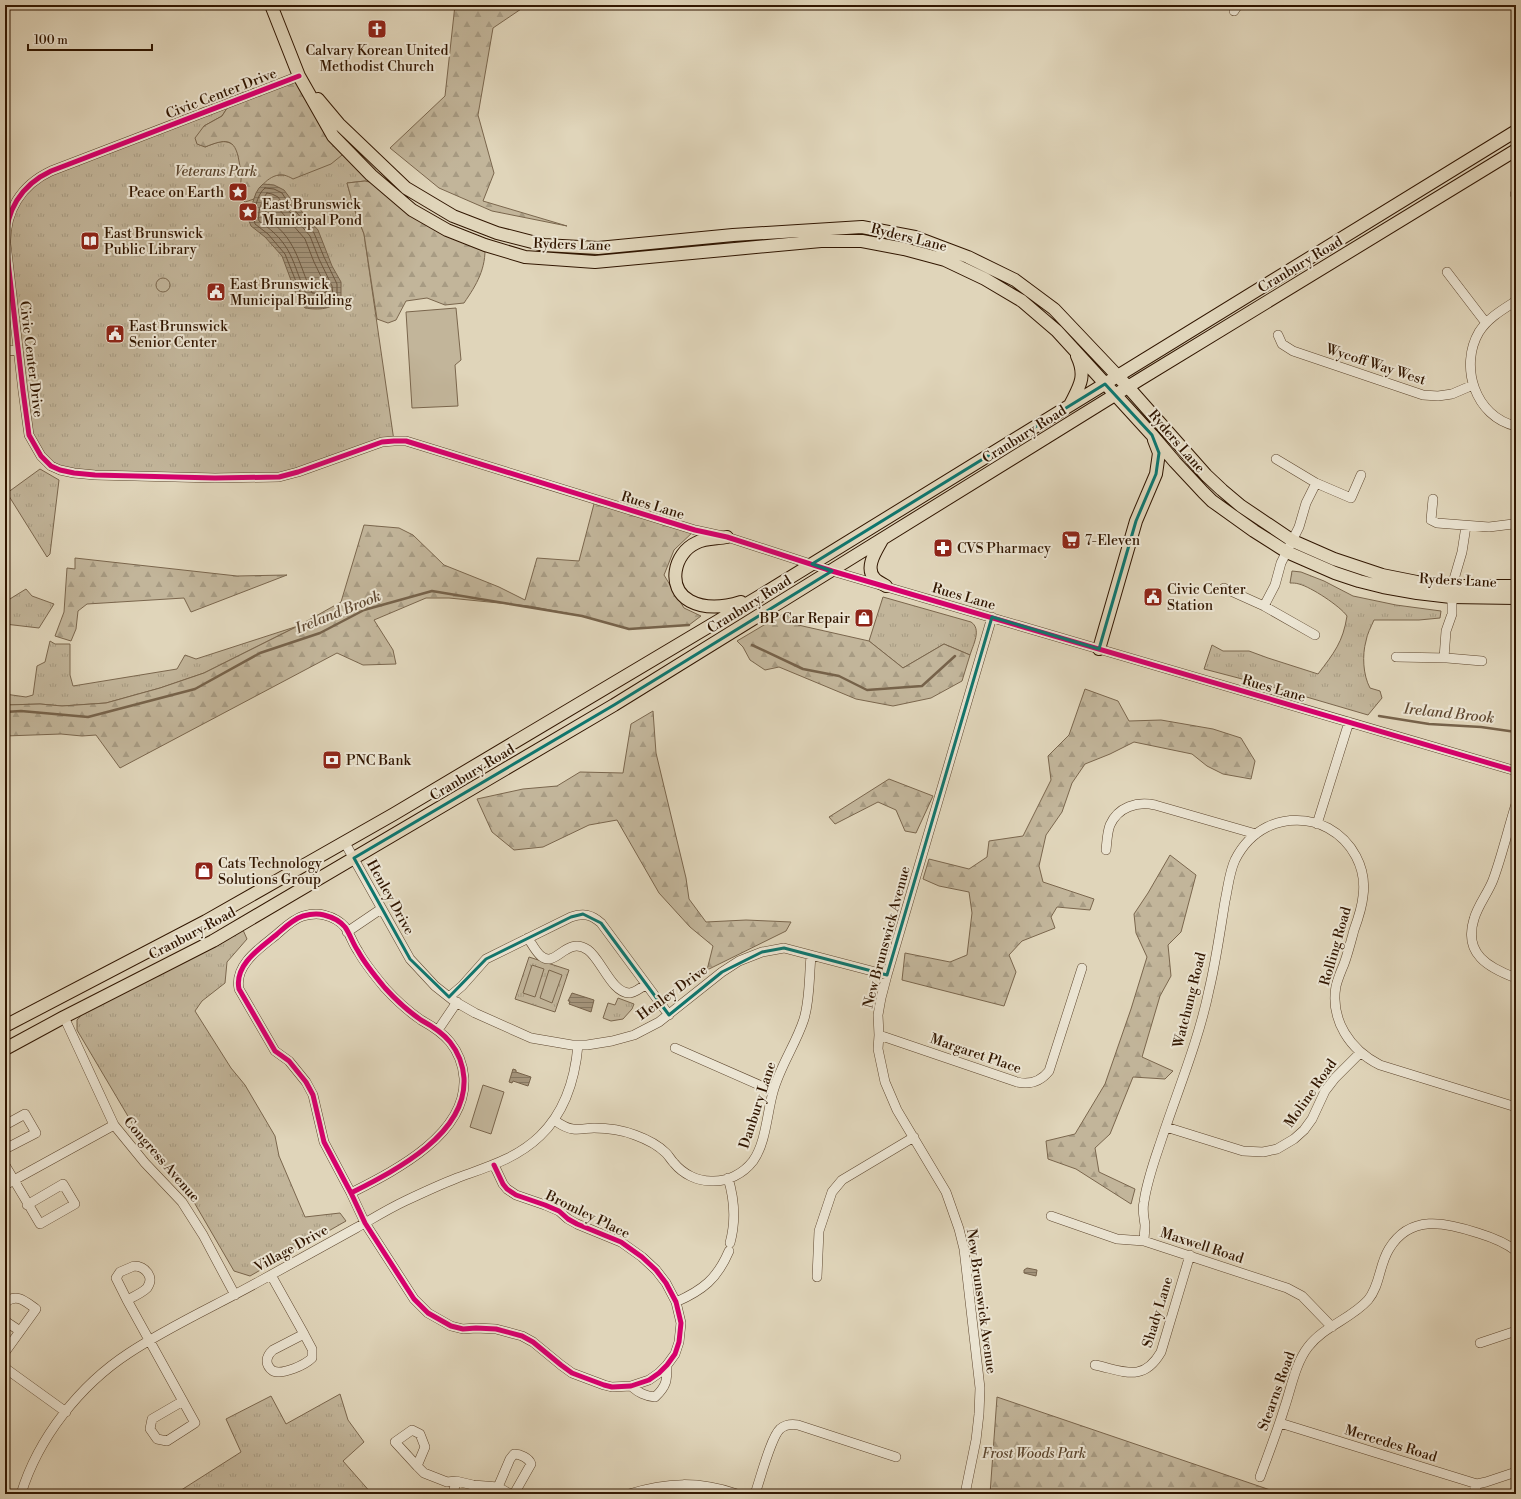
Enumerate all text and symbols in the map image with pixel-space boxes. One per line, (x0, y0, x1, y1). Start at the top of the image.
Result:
church icon: Calvary Korean United Methodist Church (366, 18, 388, 40)
scale bar (28, 26, 152, 52)
text: 100 m (34, 33, 68, 48)
place label: Calvary Korean United Methodist Church (305, 42, 449, 76)
street label: Civic Center Drive (163, 65, 279, 123)
park label: Veterans Park (175, 163, 257, 181)
place icon: Peace on Earth (227, 181, 249, 203)
place label: Peace on Earth (128, 184, 225, 202)
place label: East Brunswick Municipal Pond (262, 196, 362, 230)
place icon: East Brunswick Municipal Pond (237, 201, 259, 223)
street label: Ryders Lane (869, 220, 949, 256)
place label: East Brunswick Public Library (104, 225, 203, 259)
library icon: East Brunswick Public Library (79, 230, 101, 252)
street label: Cranbury Road (1255, 232, 1346, 297)
street label: Ryders Lane (533, 235, 611, 255)
place label: East Brunswick Municipal Building (230, 276, 353, 310)
public building icon: East Brunswick Municipal Building (205, 281, 227, 303)
street label: Civic Center Drive (15, 300, 47, 418)
place label: East Brunswick Senior Center (129, 318, 228, 352)
public building icon: East Brunswick Senior Center (104, 323, 126, 345)
street label: Wycoff Way West (1322, 340, 1428, 390)
street label: Cranbury Road (979, 402, 1070, 468)
street label: Ryders Lane (1144, 406, 1209, 477)
street label: Rues Lane (619, 488, 687, 524)
supermarket icon: 7-Eleven (1060, 529, 1082, 551)
place label: 7-Eleven (1085, 532, 1141, 550)
pharmacy icon: CVS Pharmacy (932, 537, 954, 559)
place label: CVS Pharmacy (957, 540, 1051, 558)
street label: Ryders Lane (1419, 570, 1497, 592)
street label: Cranbury Road (704, 572, 795, 638)
street label: Rues Lane (930, 579, 998, 615)
place label: Civic Center Station (1167, 581, 1246, 615)
public building icon: Civic Center Station (1142, 586, 1164, 608)
water label: Ireland Brook (291, 587, 384, 639)
shop icon: BP Car Repair (853, 607, 875, 629)
place label: BP Car Repair (759, 610, 850, 628)
street label: Rues Lane (1240, 671, 1308, 707)
water label: Ireland Brook (1402, 699, 1495, 728)
street label: Cranbury Road (427, 740, 518, 805)
bank icon: PNC Bank (321, 749, 343, 771)
place label: PNC Bank (346, 752, 412, 770)
place label: Cats Technology Solutions Group (218, 855, 322, 889)
street label: Henley Drive (362, 857, 418, 938)
shop icon: Cats Technology Solutions Group (193, 860, 215, 882)
street label: New Brunswick Avenue (859, 864, 915, 1010)
street label: Cranbury Road (146, 903, 239, 964)
street label: Rolling Road (1316, 905, 1356, 988)
street label: Watchung Road (1169, 951, 1211, 1051)
street label: Henley Drive (634, 961, 712, 1025)
street label: Margaret Place (928, 1030, 1024, 1078)
street label: Moline Road (1281, 1056, 1341, 1131)
street label: Danbury Lane (735, 1060, 780, 1151)
street label: Congress Avenue (119, 1113, 203, 1206)
street label: Bromley Place (542, 1186, 633, 1243)
street label: Village Drive (250, 1221, 332, 1277)
street label: Maxwell Road (1158, 1224, 1246, 1268)
street label: New Brunswick Avenue (962, 1227, 1000, 1375)
street label: Shady Lane (1139, 1275, 1177, 1350)
street label: Stearns Road (1254, 1349, 1300, 1433)
street label: Mercedes Road (1342, 1421, 1439, 1467)
park label: Frost Woods Park (982, 1445, 1086, 1463)

